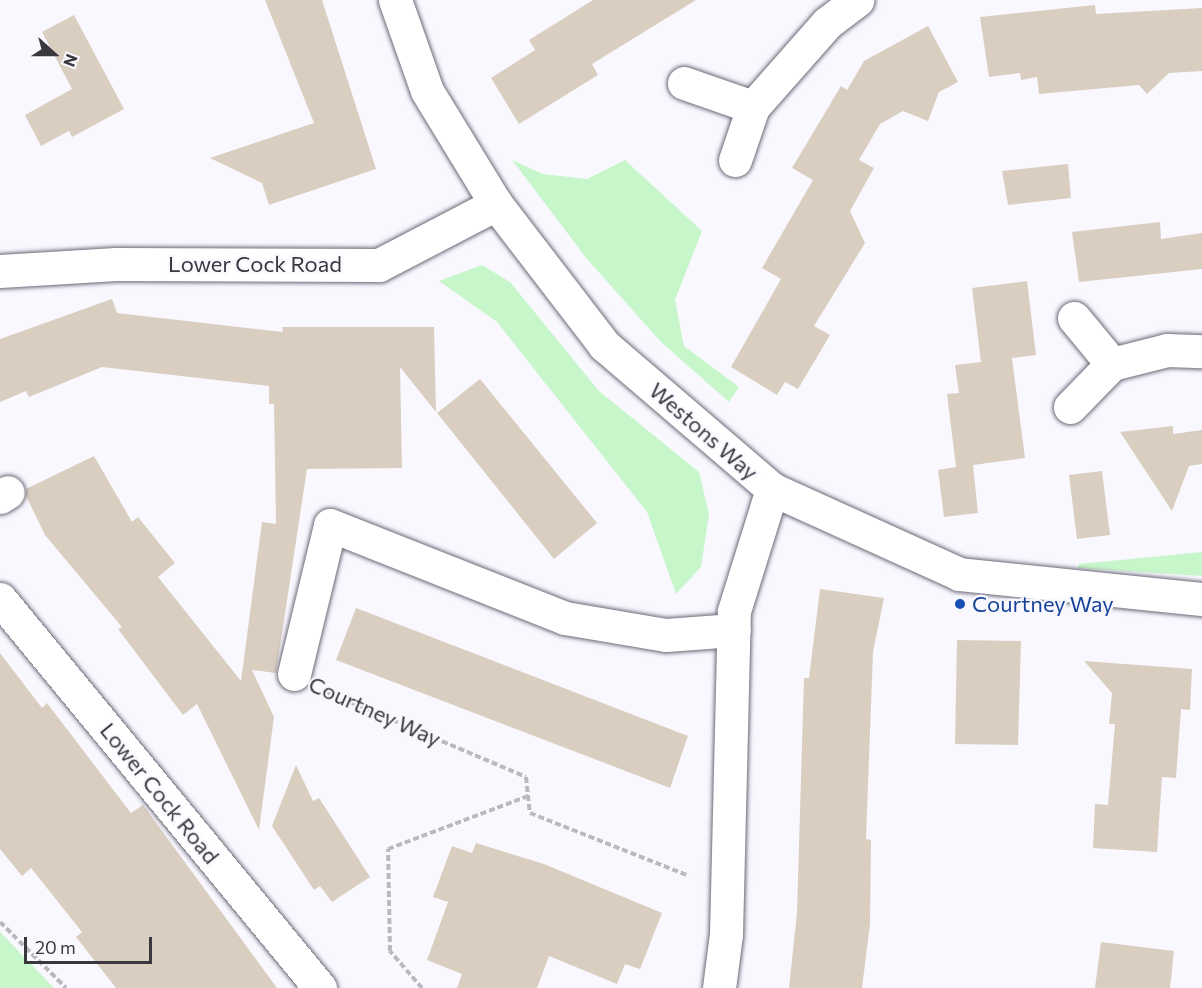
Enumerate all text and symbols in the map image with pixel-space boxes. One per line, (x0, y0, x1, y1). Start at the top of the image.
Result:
north arrow (24, 24, 84, 84)
text: N (60, 52, 82, 70)
street label: Lower Cock Road (168, 251, 342, 277)
street label: Westons Way (644, 377, 764, 485)
place label: Courtney Way (972, 591, 1114, 617)
marker: Courtney Way (953, 597, 967, 611)
street label: Courtney Way (305, 670, 445, 752)
street label: Lower Cock Road (95, 717, 225, 869)
scale bar (27, 925, 154, 963)
text: 20 m (35, 936, 76, 958)

